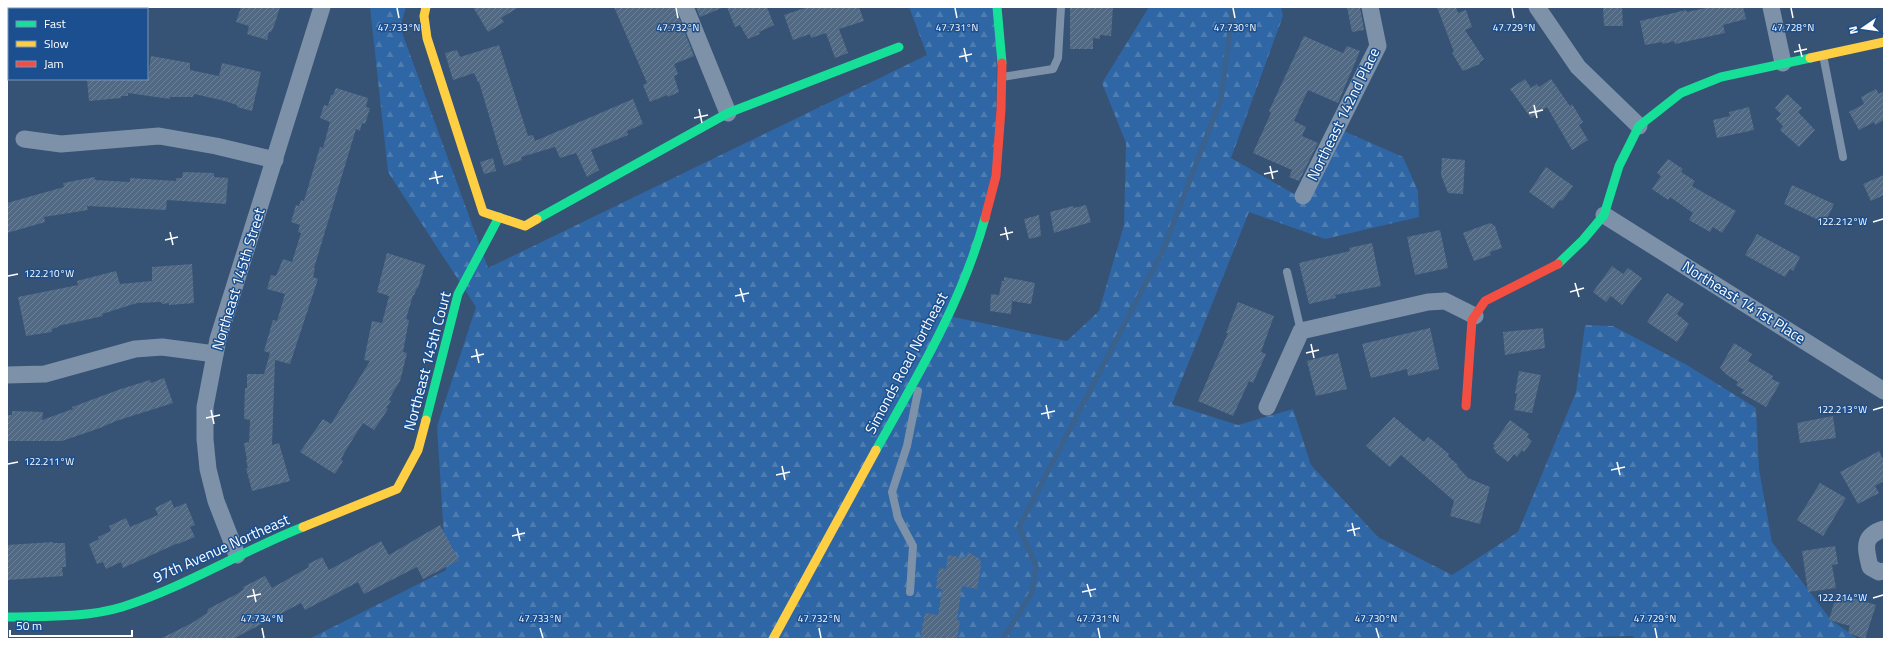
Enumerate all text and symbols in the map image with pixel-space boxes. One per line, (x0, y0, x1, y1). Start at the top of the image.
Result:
legend (8, 8, 148, 80)
north arrow (1843, 8, 1883, 48)
text: Fast (44, 14, 67, 33)
text: 47.733°N (378, 20, 420, 35)
text: 47.732°N (657, 20, 699, 35)
text: 47.731°N (936, 20, 978, 35)
text: 47.730°N (1214, 20, 1256, 35)
text: 47.729°N (1493, 20, 1535, 35)
text: 47.728°N (1772, 20, 1814, 35)
text: N (1845, 25, 1862, 36)
text: Slow (44, 34, 69, 53)
street label: Northeast 142nd Place (1301, 44, 1385, 184)
text: Jam (44, 54, 64, 73)
street label: Northeast 145th Street (205, 204, 271, 353)
text: 122.212°W (1817, 214, 1867, 229)
street label: Northeast 141st Place (1678, 255, 1810, 349)
text: 122.210°W (24, 266, 74, 281)
street label: Simonds Road Northeast (859, 287, 954, 438)
street label: Northeast 145th Court (397, 288, 457, 433)
text: 122.213°W (1817, 402, 1867, 417)
text: 122.211°W (24, 454, 74, 469)
street label: 97th Avenue Northeast (149, 507, 294, 588)
text: 122.214°W (1817, 590, 1867, 605)
text: 47.734°N (241, 611, 283, 626)
text: 47.733°N (519, 611, 561, 626)
text: 47.732°N (798, 611, 840, 626)
text: 47.731°N (1077, 611, 1119, 626)
text: 47.730°N (1355, 611, 1397, 626)
text: 47.729°N (1634, 611, 1676, 626)
scale bar (10, 612, 132, 638)
text: 50 m (16, 616, 42, 635)

